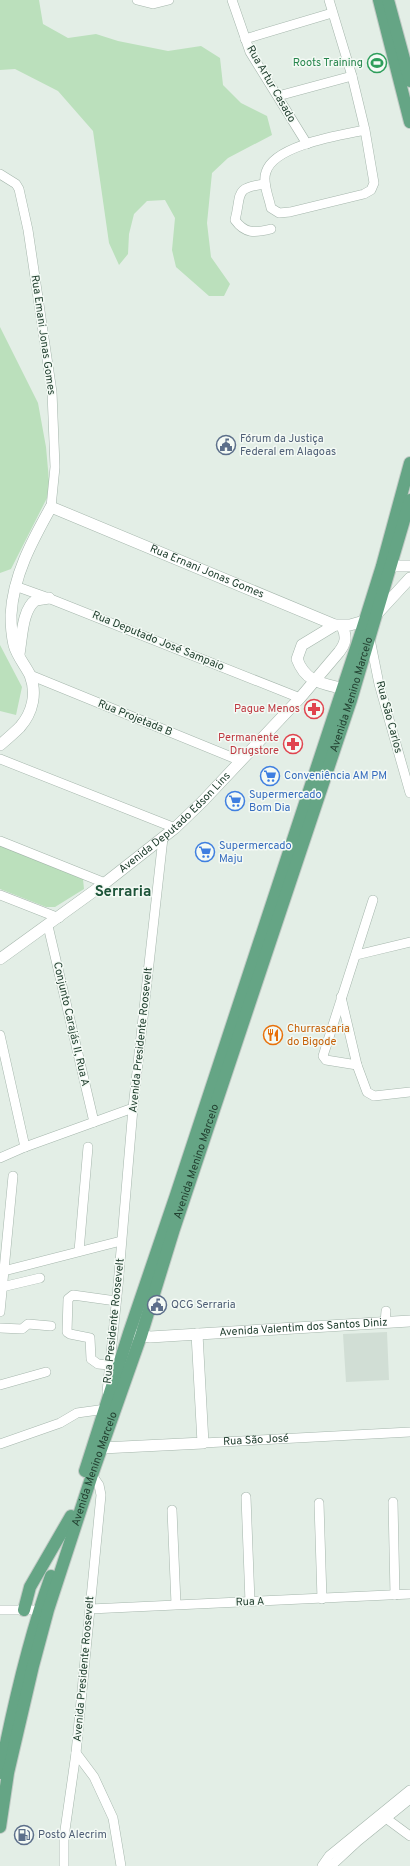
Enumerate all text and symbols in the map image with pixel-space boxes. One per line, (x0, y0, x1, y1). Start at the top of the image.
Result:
street label: Rua Artur Casado (243, 43, 299, 125)
sports icon: Roots Training (366, 52, 388, 74)
place label: Roots Training (293, 56, 363, 70)
street label: Rua Emani Jonas Gomes (28, 274, 58, 396)
place label: Fórum da Justiça Federal em Alagoas (240, 432, 336, 459)
public building icon: Fórum da Justiça Federal em Alagoas (215, 434, 237, 456)
street label: Rua Ernani Jonas Gomes (148, 542, 266, 602)
street label: Rua Deputado José Sampaio (90, 608, 226, 674)
street label: Avenida Menino Marcelo (327, 635, 376, 754)
street label: Rua São Carlos (373, 679, 405, 755)
street label: Rua Projetada B (96, 697, 174, 739)
pharmacy icon: Pague Menos (303, 698, 325, 720)
place label: Pague Menos (234, 702, 300, 716)
place label: Permanente Drugstore (218, 731, 279, 758)
pharmacy icon: Permanente Drugstore (282, 733, 304, 755)
supermarket icon: Conveniência AM PM (259, 765, 281, 787)
street label: Avenida Deputado Edson Lins (116, 769, 234, 876)
place label: Conveniência AM PM (284, 769, 387, 783)
place label: Supermercado Bom Dia (249, 788, 322, 815)
supermarket icon: Supermercado Bom Dia (224, 790, 246, 812)
place label: Supermercado Maju (219, 839, 292, 866)
supermarket icon: Supermercado Maju (194, 841, 216, 863)
district label: Serraria (95, 883, 151, 902)
street label: Conjunto Carajás II, Rua A (50, 960, 92, 1088)
street label: Avenida Presidente Roosevelt (126, 967, 156, 1113)
place label: Churrascaria do Bigode (287, 1022, 350, 1049)
restaurant icon: Churrascaria do Bigode (262, 1024, 284, 1046)
street label: Avenida Menino Marcelo (171, 1102, 222, 1221)
street label: Rua Presidente Roosevelt (100, 1258, 128, 1384)
public building icon: QCG Serraria (146, 1294, 168, 1316)
place label: QCG Serraria (171, 1298, 236, 1312)
street label: Avenida Valentim dos Santos Diniz (219, 1315, 388, 1340)
street label: Avenida Menino Marcelo (69, 1410, 121, 1528)
street label: Rua São José (223, 1431, 289, 1449)
street label: Rua A (235, 1595, 265, 1609)
street label: Avenida Presidente Roosevelt (71, 1596, 97, 1742)
fuel station icon: Posto Alecrim (13, 1824, 35, 1846)
place label: Posto Alecrim (38, 1828, 107, 1842)

